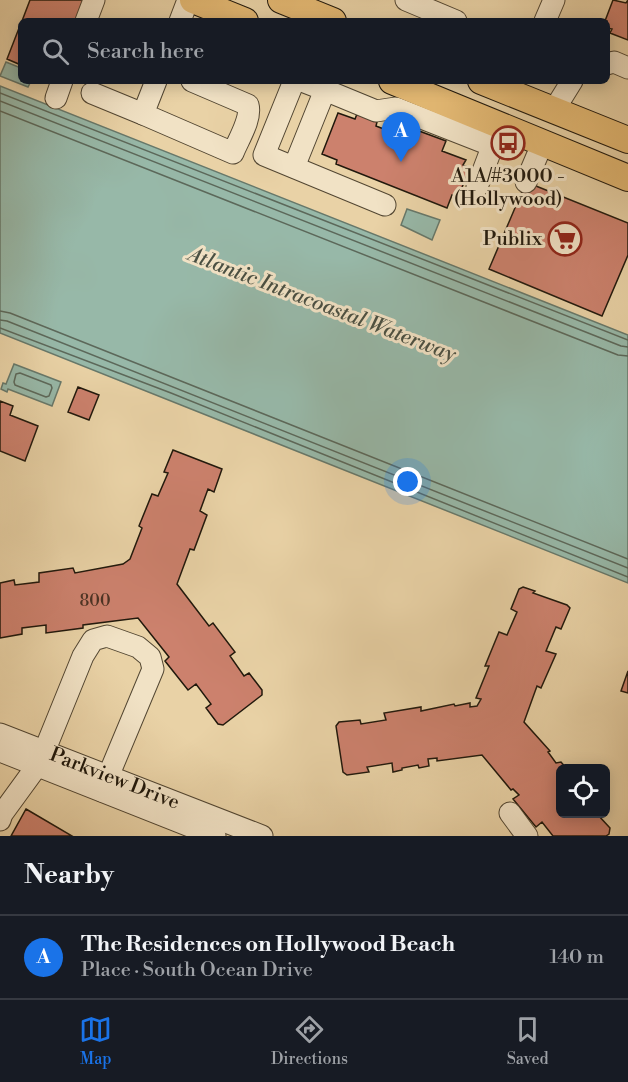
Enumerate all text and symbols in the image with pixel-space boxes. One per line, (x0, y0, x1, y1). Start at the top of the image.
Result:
search box (18, 18, 610, 84)
icon: search (39, 35, 72, 68)
text: Search here (87, 38, 204, 65)
pin: A (382, 112, 420, 162)
bus stop icon: A1A/#3000 - (Hollywood) (490, 125, 526, 161)
place label: A1A/#3000 - (Hollywood) (450, 164, 565, 212)
supermarket icon: Publix (547, 221, 583, 257)
place label: Publix (483, 227, 543, 252)
water label: Atlantic Intracoastal Waterway (183, 241, 460, 368)
your location (393, 467, 422, 496)
house number: 800 (79, 591, 111, 611)
street label: Parkview Drive (46, 742, 183, 815)
map controls (556, 764, 610, 818)
button: locate (556, 764, 610, 818)
text: Nearby (24, 859, 114, 891)
text: The Residences on Hollywood Beach (81, 931, 455, 958)
text: A (36, 945, 51, 970)
text: 140 m (549, 945, 604, 970)
text: Place · South Ocean Drive (81, 958, 313, 983)
tab: Map (79, 1013, 112, 1069)
tab: Directions (271, 1013, 348, 1069)
tab: Saved (507, 1013, 549, 1069)

